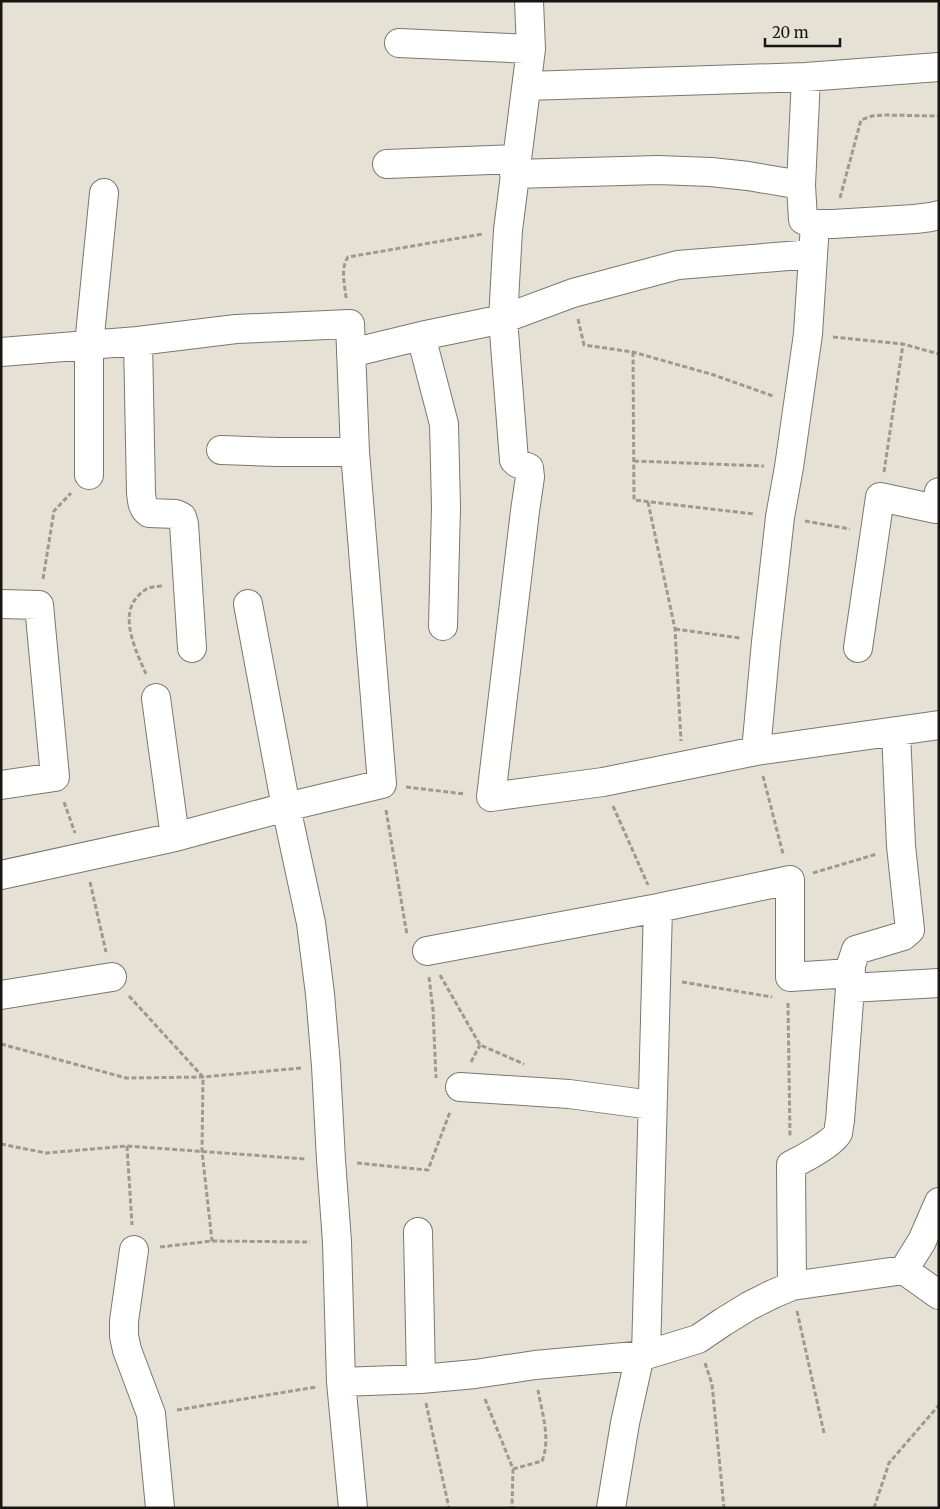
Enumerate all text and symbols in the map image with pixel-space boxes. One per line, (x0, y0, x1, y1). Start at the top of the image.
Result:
scale bar (765, 15, 840, 47)
text: 20 m (772, 23, 809, 42)

